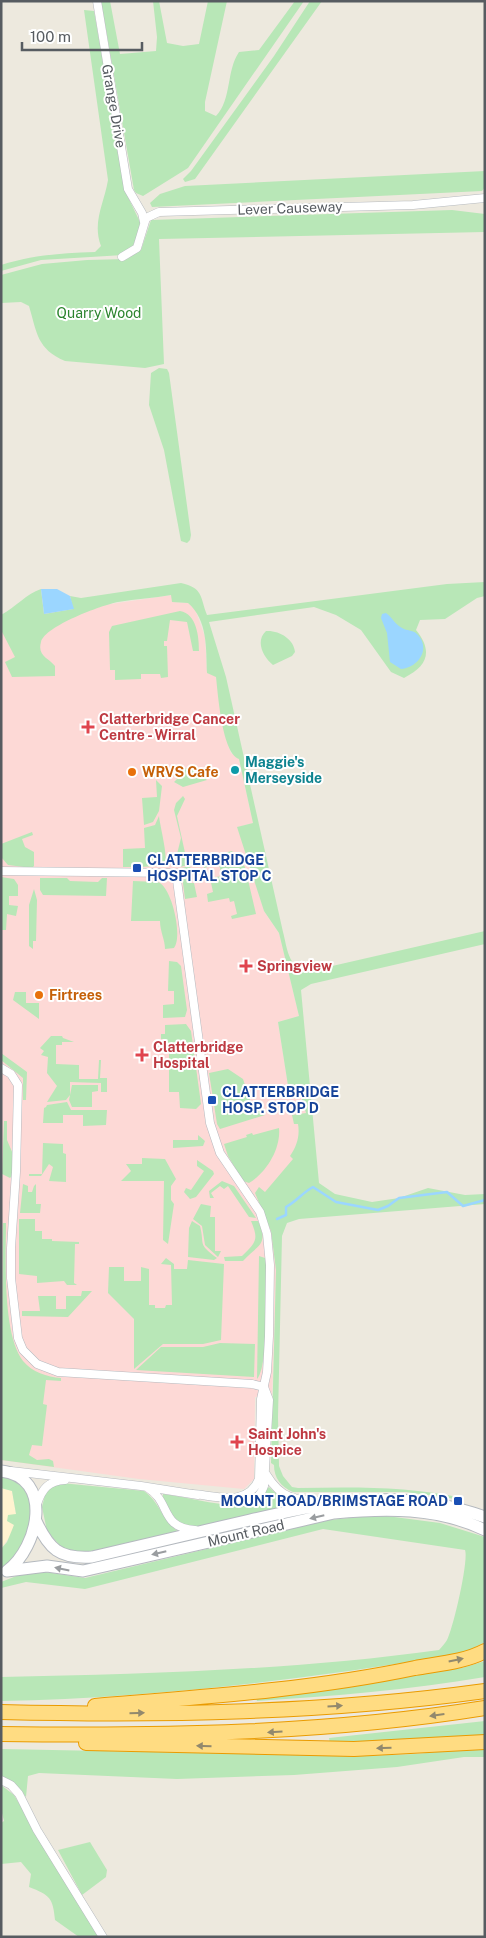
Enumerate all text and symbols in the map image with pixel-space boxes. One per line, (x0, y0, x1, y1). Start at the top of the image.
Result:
scale bar (22, 20, 142, 52)
text: 100 m (30, 28, 71, 45)
street label: Grange Drive (99, 63, 129, 149)
street label: Lever Causeway (237, 198, 343, 218)
park label: Quarry Wood (57, 305, 141, 321)
place label: Clatterbridge Cancer Centre - Wirral (99, 711, 240, 743)
marker: Clatterbridge Cancer Centre - Wirral (81, 720, 95, 734)
place label: Maggie's Merseyside (245, 754, 322, 786)
place label: WRVS Cafe (142, 764, 219, 780)
marker: Maggie's Merseyside (229, 764, 241, 776)
marker: WRVS Cafe (126, 766, 138, 778)
place label: CLATTERBRIDGE HOSPITAL STOP C (147, 852, 272, 884)
marker: CLATTERBRIDGE HOSPITAL STOP C (131, 862, 143, 874)
place label: Springview (257, 958, 332, 974)
marker: Springview (239, 959, 253, 973)
place label: Firtrees (49, 987, 102, 1003)
marker: Firtrees (33, 989, 45, 1001)
place label: Clatterbridge Hospital (153, 1039, 243, 1071)
marker: Clatterbridge Hospital (135, 1048, 149, 1062)
place label: CLATTERBRIDGE HOSP. STOP D (222, 1084, 339, 1116)
marker: CLATTERBRIDGE HOSP. STOP D (206, 1094, 218, 1106)
place label: Saint John's Hospice (248, 1426, 326, 1458)
marker: Saint John's Hospice (230, 1435, 244, 1449)
place label: MOUNT ROAD/BRIMSTAGE ROAD (220, 1493, 448, 1509)
marker: MOUNT ROAD/BRIMSTAGE ROAD (452, 1495, 464, 1507)
one-way arrow (309, 1513, 325, 1521)
street label: Mount Road (206, 1516, 286, 1550)
one-way arrow (151, 1549, 166, 1557)
one-way arrow (54, 1565, 69, 1573)
one-way arrow (449, 1656, 464, 1664)
one-way arrow (327, 1702, 343, 1710)
one-way arrow (130, 1709, 146, 1717)
one-way arrow (428, 1711, 444, 1719)
one-way arrow (267, 1728, 283, 1736)
one-way arrow (195, 1742, 211, 1750)
one-way arrow (375, 1744, 391, 1752)

